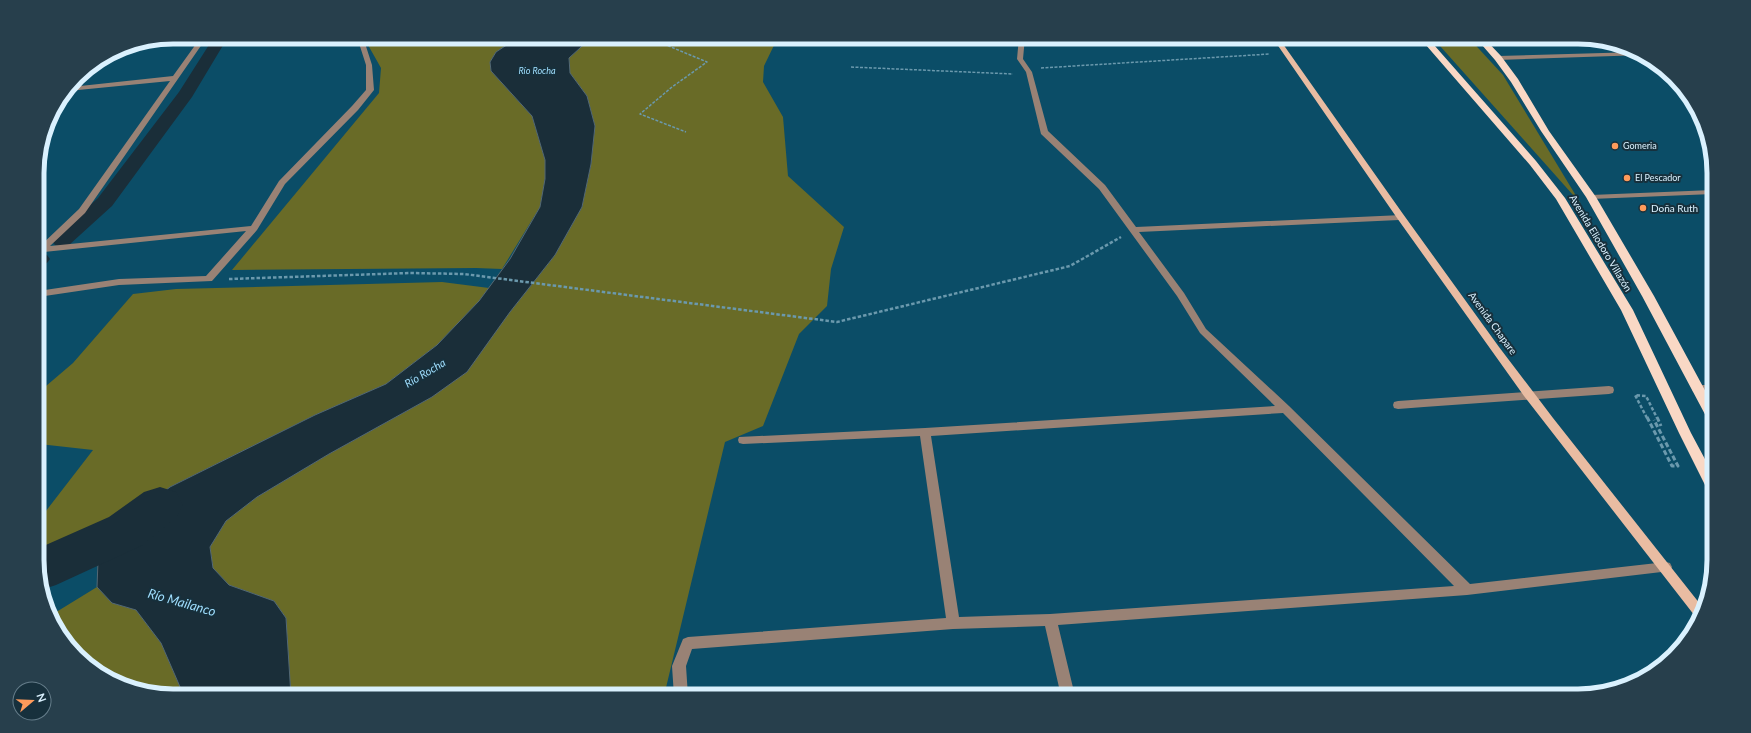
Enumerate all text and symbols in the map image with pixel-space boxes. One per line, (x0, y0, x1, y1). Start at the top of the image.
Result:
water label: Río Rocha (518, 65, 556, 76)
place label: Gomeria (1623, 140, 1657, 151)
marker: Gomeria (1610, 141, 1620, 151)
place label: El Pescador (1635, 172, 1681, 183)
marker: El Pescador (1622, 173, 1632, 183)
street label: Avenida Eliodoro Villazón (1567, 192, 1635, 294)
place label: Doña Ruth (1651, 202, 1698, 214)
marker: Doña Ruth (1638, 203, 1648, 213)
street label: Avenida Chapare (1466, 289, 1520, 357)
water label: Río Rocha (402, 355, 448, 390)
water label: Río Mailanco (146, 585, 218, 619)
north arrow (12, 681, 52, 721)
text: N (34, 691, 49, 704)

